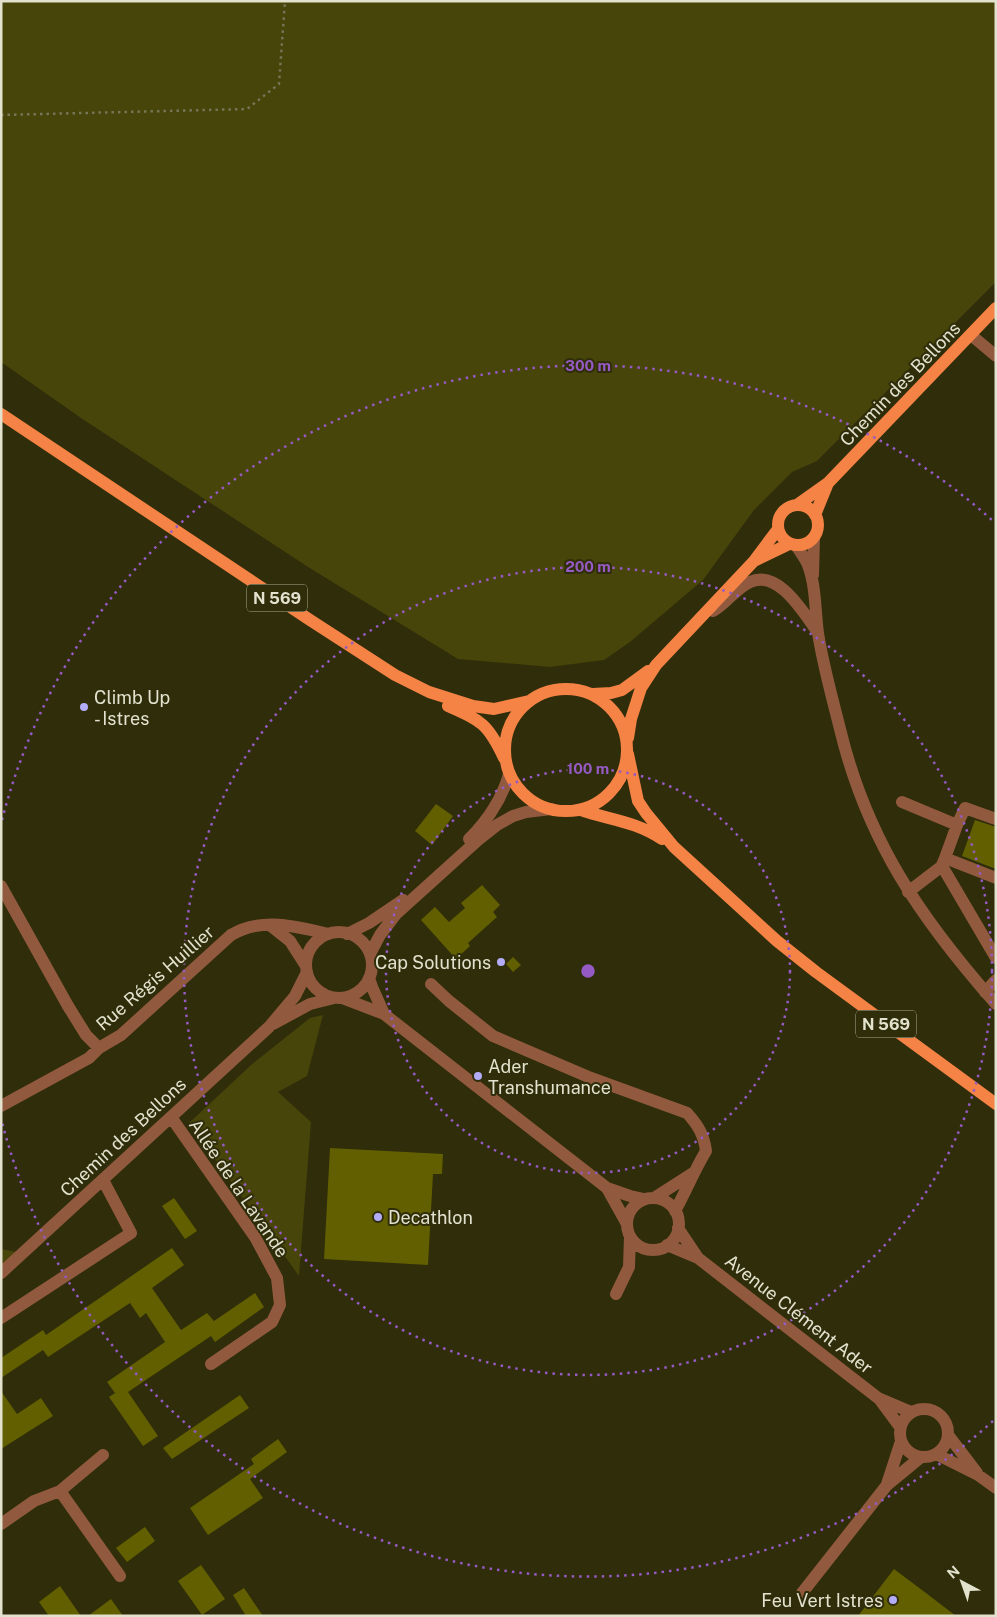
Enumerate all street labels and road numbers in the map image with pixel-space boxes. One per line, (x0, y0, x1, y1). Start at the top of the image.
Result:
street label: Chemin des Bellons (835, 318, 965, 450)
road number: N 569 (247, 584, 307, 612)
street label: Rue Régis Huillier (92, 921, 218, 1035)
road number: N 569 (856, 1011, 916, 1038)
street label: Chemin des Bellons (56, 1073, 190, 1201)
street label: Allée de la Lavande (185, 1115, 293, 1261)
street label: Avenue Clément Ader (721, 1250, 877, 1378)

